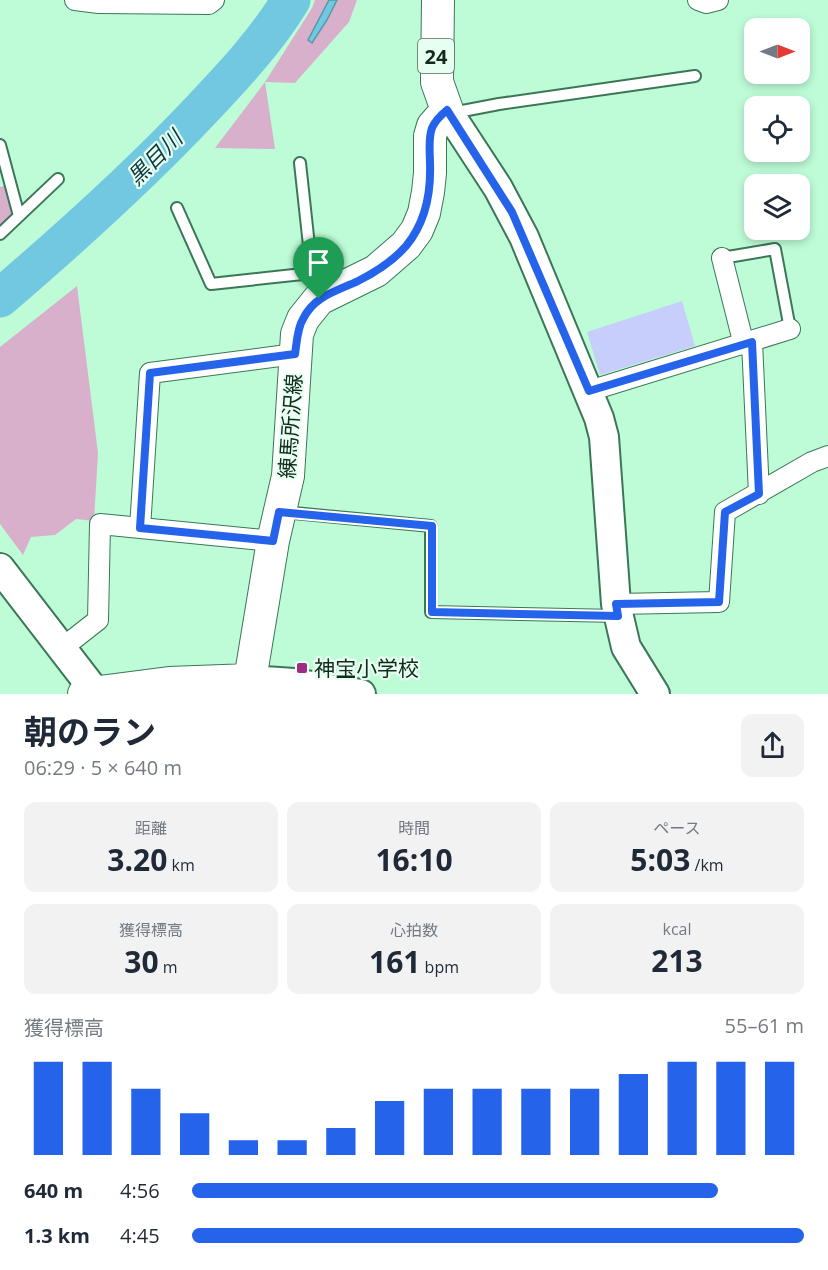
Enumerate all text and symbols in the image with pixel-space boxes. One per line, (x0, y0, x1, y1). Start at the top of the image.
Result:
north arrow (744, 18, 810, 84)
map controls (744, 18, 810, 240)
road number: 24 (418, 39, 454, 73)
button: locate (744, 96, 810, 162)
water label: 黒目川 (120, 122, 189, 191)
button: layers (744, 174, 810, 240)
pin (293, 237, 344, 299)
icon: arrive (302, 246, 335, 279)
street label: 練馬所沢線 (272, 373, 308, 479)
place label: 神宝小学校 (314, 654, 419, 682)
marker: 神宝小学校 (295, 661, 309, 675)
text: 朝のラン (24, 709, 156, 754)
button: share (741, 714, 804, 777)
text: 06:29 · 5 × 640 m (24, 754, 182, 781)
text: 距離 (135, 817, 167, 839)
text: 時間 (398, 817, 430, 839)
text: ペース (653, 817, 701, 839)
text: 3.20 (107, 839, 167, 880)
text: 16:10 (375, 839, 453, 880)
text: 5:03 (630, 839, 690, 880)
text: km (167, 854, 195, 876)
text: /km (690, 854, 724, 876)
text: kcal (663, 918, 692, 940)
text: 獲得標高 (119, 919, 183, 941)
text: 心拍数 (390, 919, 438, 941)
text: 213 (651, 940, 703, 981)
text: 30 (124, 941, 159, 982)
text: 161 (369, 941, 420, 982)
text: m (159, 956, 178, 978)
text: bpm (420, 956, 459, 978)
text: 55–61 m (725, 1012, 804, 1039)
text: 獲得標高 (24, 1014, 104, 1041)
text: 640 m (24, 1177, 83, 1204)
text: 4:56 (120, 1177, 160, 1204)
text: 1.3 km (24, 1222, 90, 1249)
text: 4:45 (120, 1222, 160, 1249)

